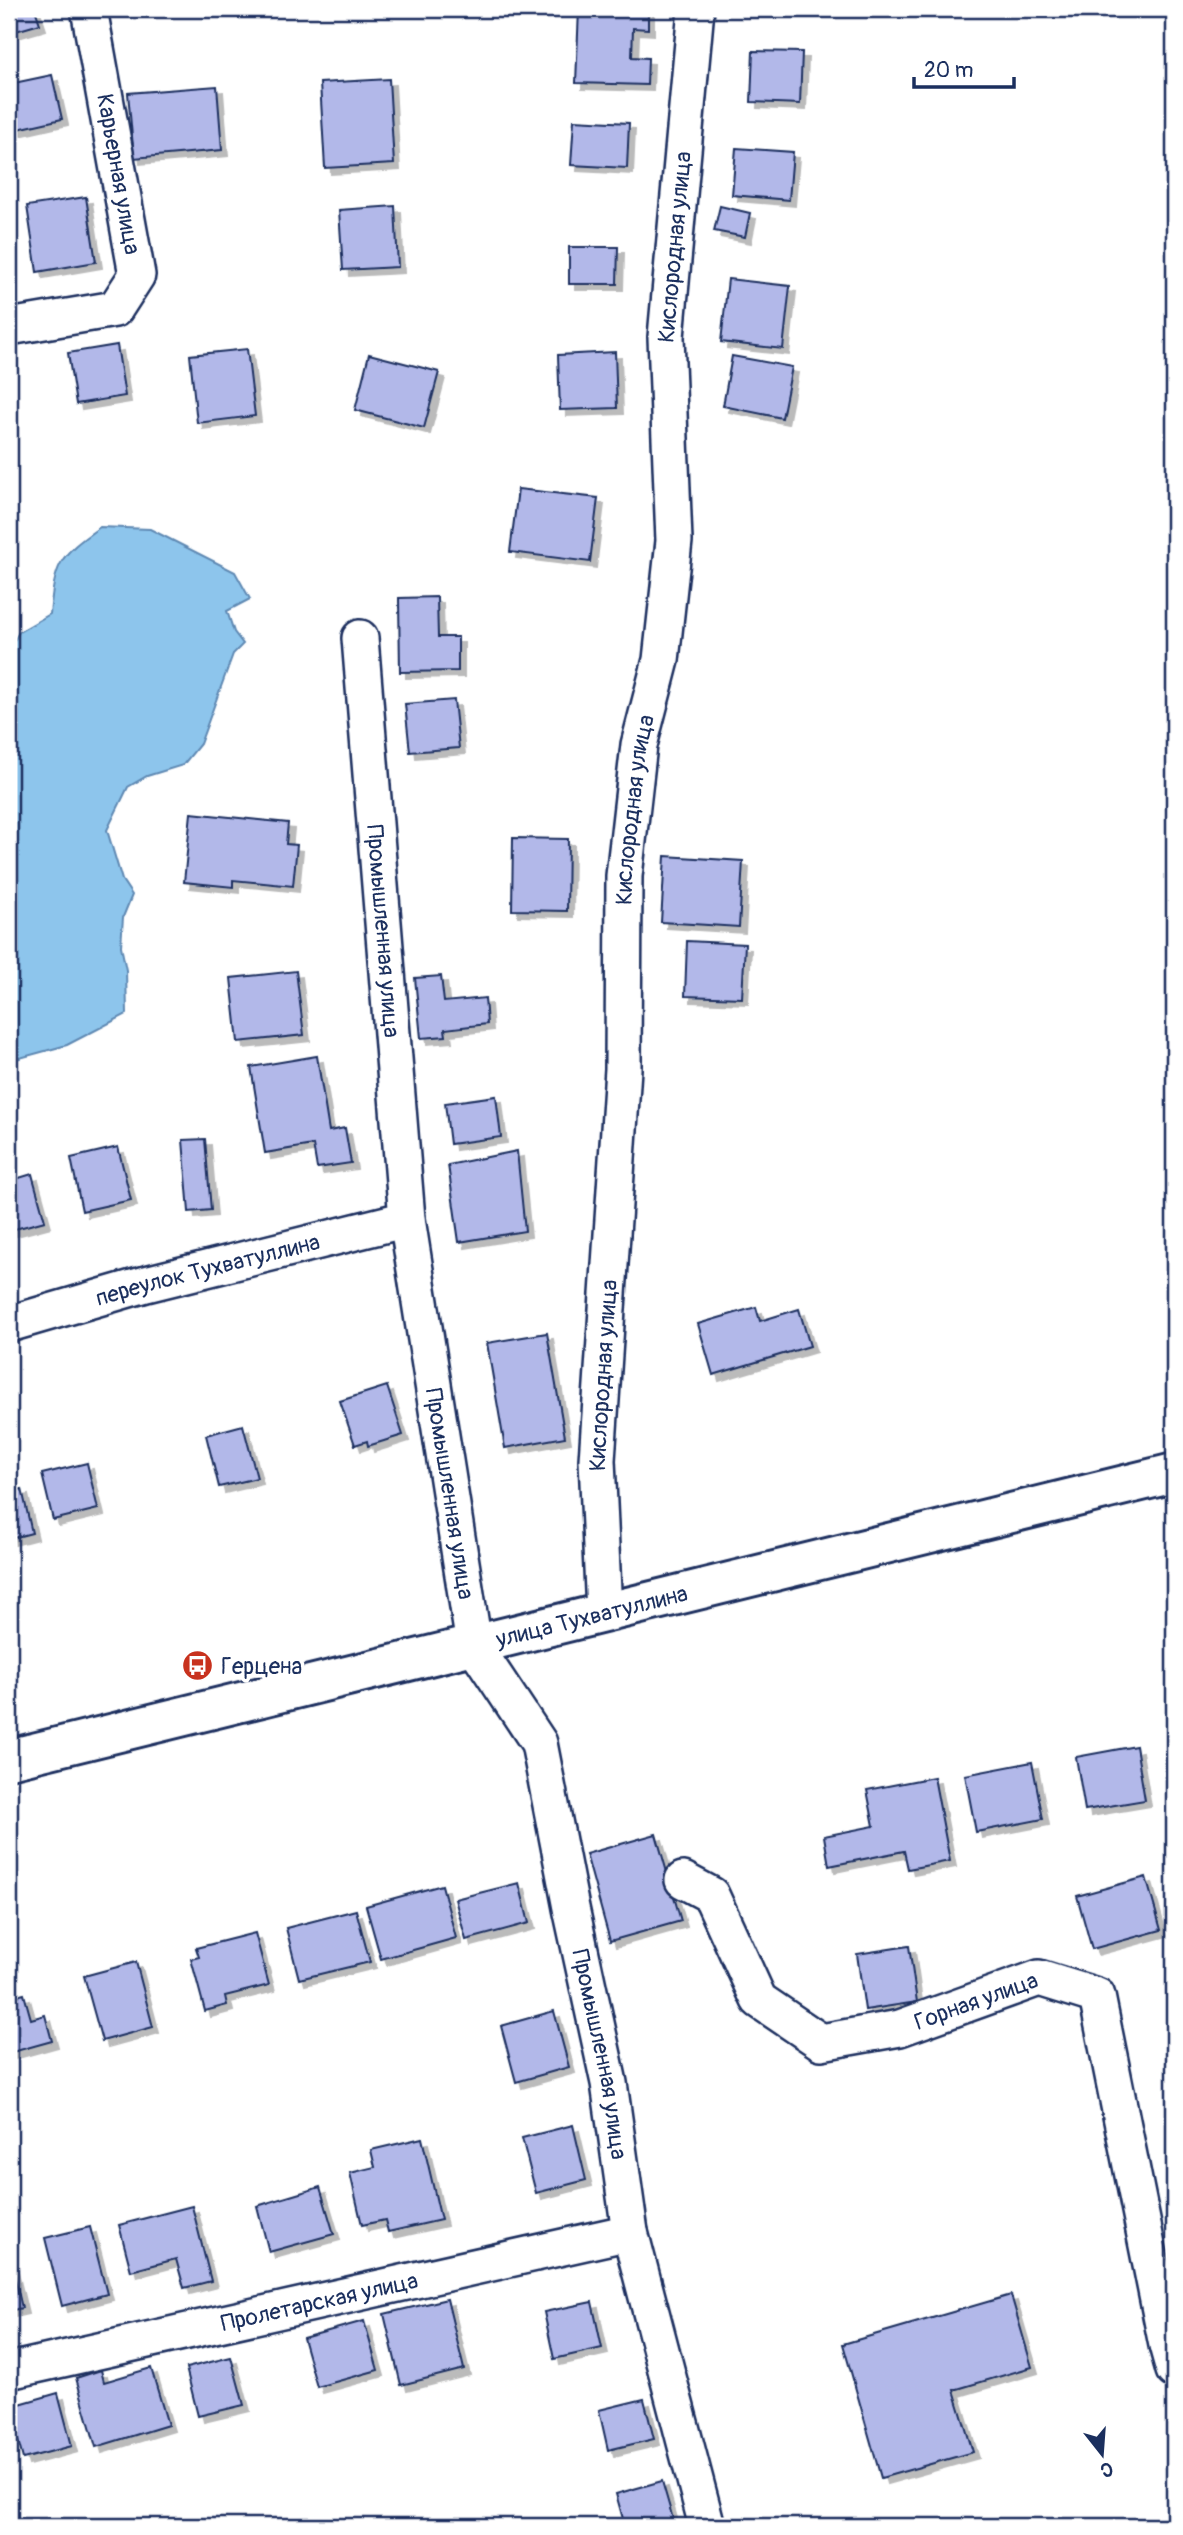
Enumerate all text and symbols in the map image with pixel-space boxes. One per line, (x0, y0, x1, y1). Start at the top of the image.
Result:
scale bar (914, 46, 1013, 90)
text: 20 m (924, 57, 973, 84)
street label: Карьерная улица (90, 91, 147, 257)
street label: Кислородная улица (652, 150, 698, 344)
street label: Кислородная улица (609, 711, 661, 905)
street label: Промышленная улица (360, 823, 406, 1039)
street label: переулок Тухватуллина (92, 1227, 323, 1313)
street label: Кислородная улица (583, 1279, 624, 1472)
street label: Промышленная улица (419, 1386, 481, 1602)
street label: улица Тухватуллина (492, 1579, 691, 1654)
bus stop icon: Герцена (181, 1649, 215, 1683)
place label: Герцена (221, 1652, 302, 1681)
street label: Промышленная улица (565, 1946, 634, 2161)
street label: Горная улица (910, 1966, 1042, 2037)
street label: Пролетарская улица (218, 2266, 421, 2338)
north arrow (1068, 2420, 1138, 2490)
text: С (1097, 2456, 1116, 2483)

